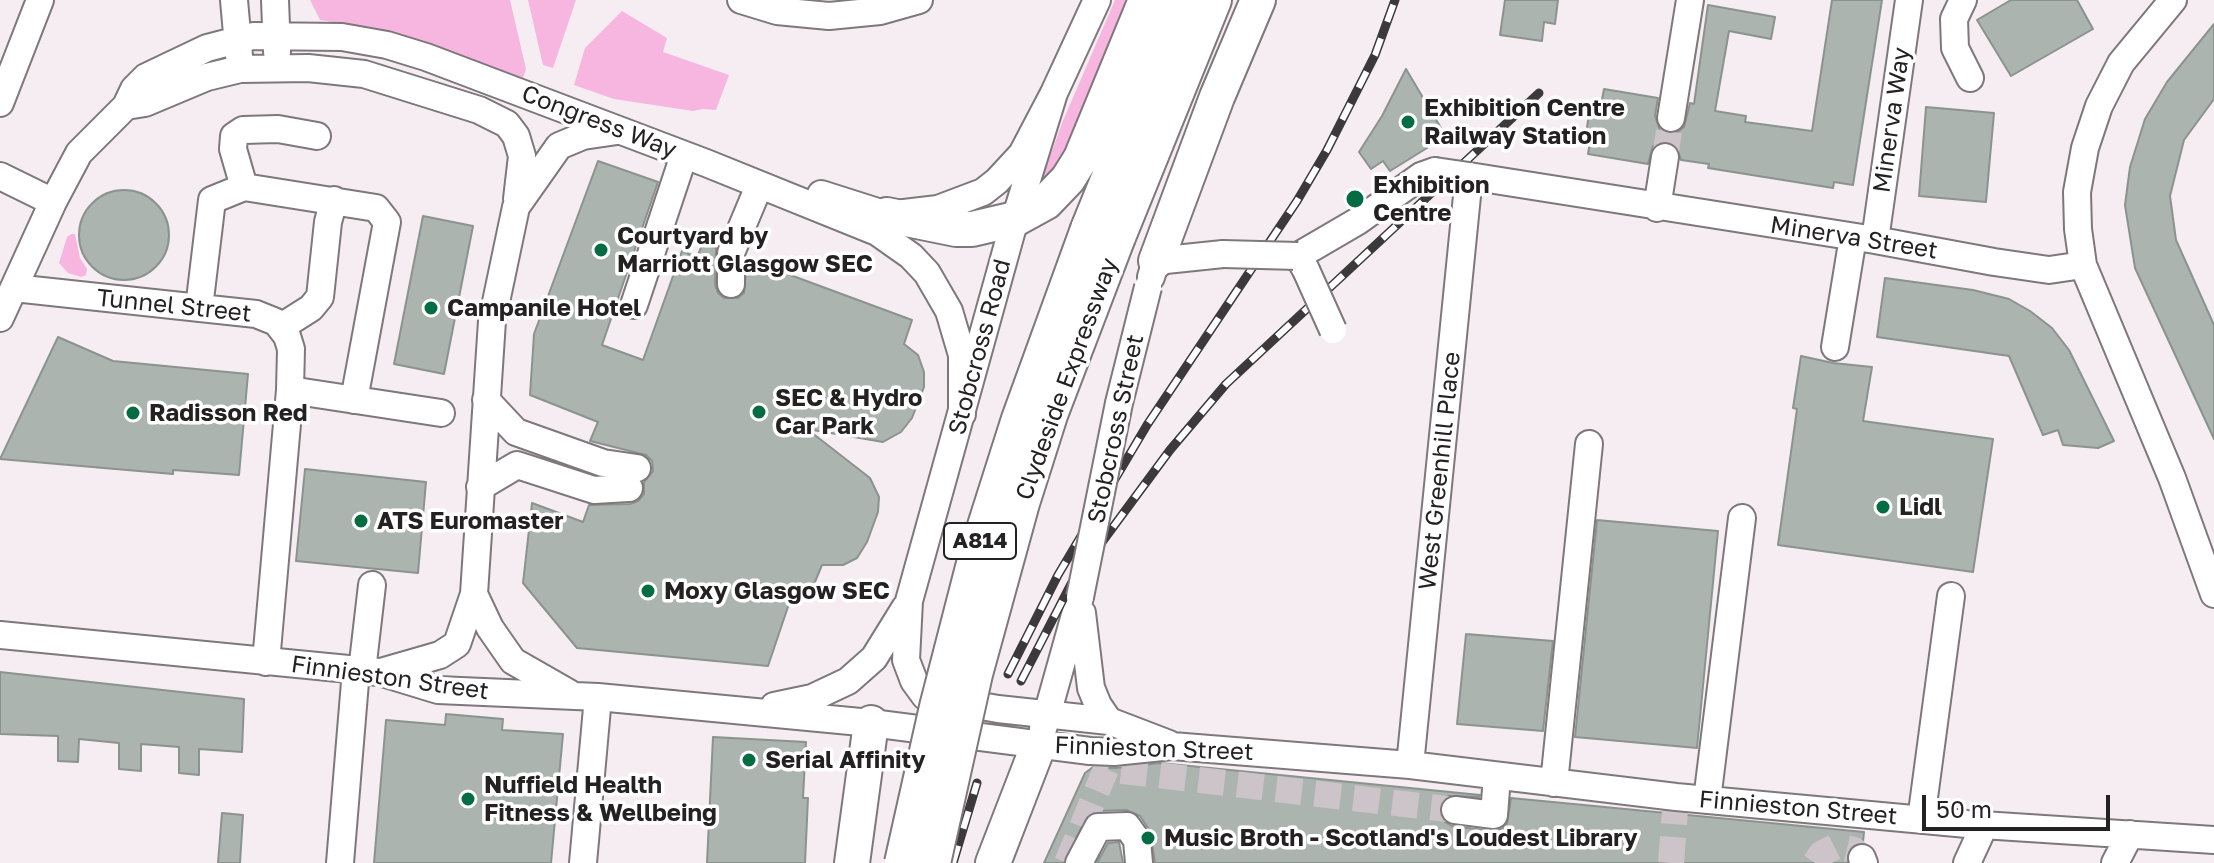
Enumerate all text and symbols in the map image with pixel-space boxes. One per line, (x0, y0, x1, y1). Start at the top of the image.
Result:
street label: Minerva Way (1868, 45, 1916, 195)
street label: Congress Way (518, 79, 680, 165)
place label: Exhibition Centre Railway Station (1424, 94, 1625, 150)
marker: Exhibition Centre Railway Station (1399, 113, 1417, 131)
place label: Exhibition Centre (1373, 171, 1489, 227)
marker: Exhibition Centre (1344, 188, 1366, 210)
street label: Minerva Street (1768, 211, 1940, 265)
place label: Courtyard by Marriott Glasgow SEC (617, 222, 873, 278)
marker: Courtyard by Marriott Glasgow SEC (592, 241, 610, 259)
street label: Clydeside Expressway (1010, 254, 1124, 504)
street label: Stobcross Road (943, 256, 1017, 438)
street label: Tunnel Street (95, 284, 253, 328)
place label: Campanile Hotel (447, 294, 641, 322)
marker: Campanile Hotel (422, 299, 440, 317)
street label: Stobcross Street (1082, 332, 1150, 526)
street label: West Greenhill Place (1413, 350, 1467, 592)
place label: SEC & Hydro Car Park (775, 384, 922, 440)
place label: Radisson Red (149, 399, 308, 427)
marker: SEC & Hydro Car Park (750, 403, 768, 421)
marker: Radisson Red (124, 404, 142, 422)
place label: Lidl (1899, 493, 1942, 521)
marker: Lidl (1874, 498, 1892, 516)
place label: ATS Euromaster (377, 507, 564, 535)
marker: ATS Euromaster (352, 512, 370, 530)
road number: A814 (944, 523, 1016, 559)
place label: Moxy Glasgow SEC (664, 577, 890, 605)
marker: Moxy Glasgow SEC (639, 582, 657, 600)
street label: Finnieston Street (289, 650, 491, 706)
street label: Finnieston Street (1054, 731, 1254, 767)
place label: Serial Affinity (765, 746, 926, 774)
marker: Serial Affinity (740, 751, 758, 769)
place label: Nuffield Health Fitness & Wellbeing (484, 771, 717, 827)
scale bar (1926, 779, 2114, 829)
street label: Finnieston Street (1698, 785, 1898, 831)
marker: Nuffield Health Fitness & Wellbeing (459, 790, 477, 808)
text: 50 m (1936, 794, 1992, 823)
place label: Music Broth - Scotland's Loudest Library (1164, 824, 1638, 852)
marker: Music Broth - Scotland's Loudest Library (1139, 829, 1157, 847)

